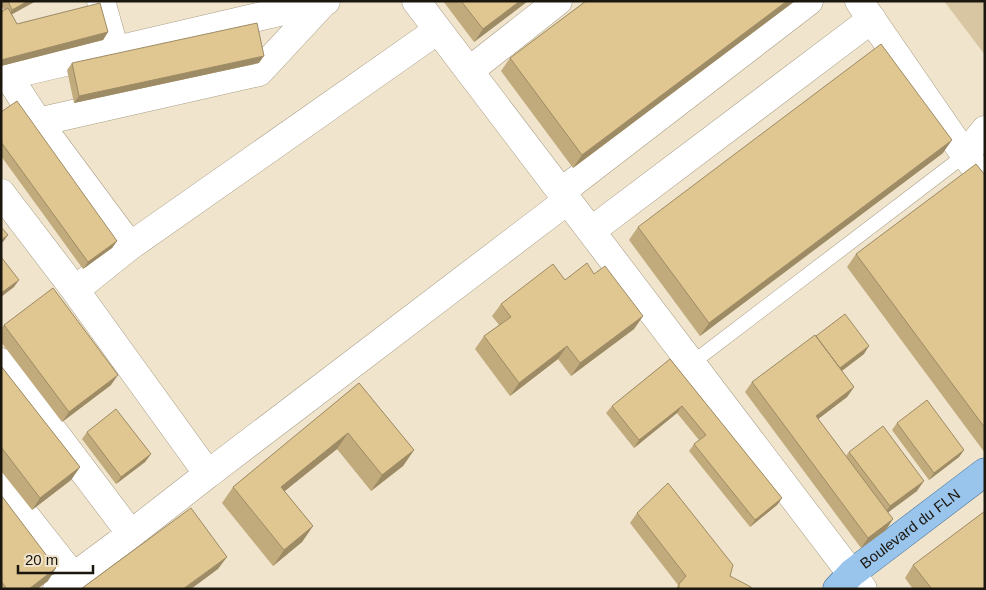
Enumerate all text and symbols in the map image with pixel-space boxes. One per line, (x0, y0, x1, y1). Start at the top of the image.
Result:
street label: Boulevard du FLN (857, 485, 963, 572)
scale bar (18, 542, 92, 574)
text: 20 m (25, 551, 58, 568)

